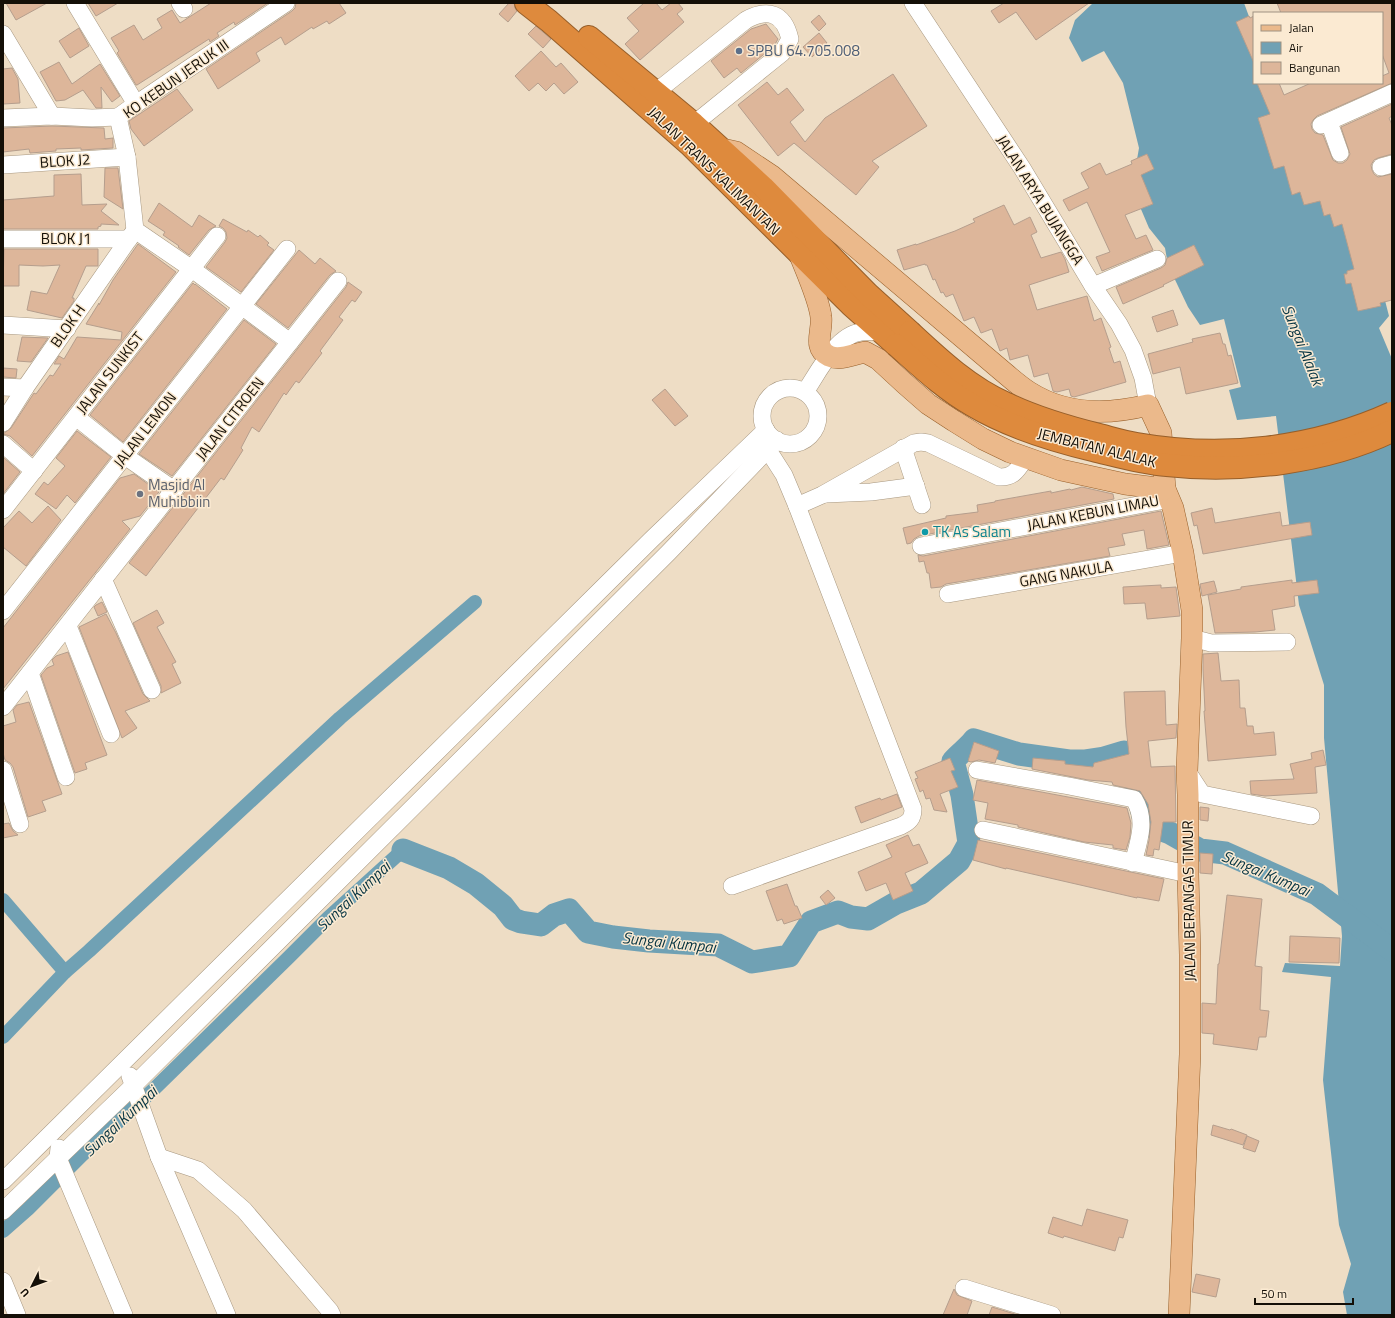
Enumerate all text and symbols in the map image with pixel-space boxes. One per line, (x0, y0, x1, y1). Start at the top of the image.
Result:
legend (1253, 12, 1383, 84)
text: Jalan (1289, 18, 1314, 37)
street label: KO KEBUN JERUK III (118, 33, 234, 124)
text: Air (1289, 38, 1303, 57)
place label: SPBU 64.705.008 (747, 39, 860, 62)
marker: SPBU 64.705.008 (734, 46, 744, 56)
text: Bangunan (1289, 58, 1340, 77)
street label: JALAN TRANS KALIMANTAN (643, 101, 786, 240)
street label: JALAN ARYA BUJANGGA (991, 130, 1090, 269)
street label: BLOK J2 (39, 147, 91, 174)
street label: BLOK J1 (41, 227, 91, 250)
street label: BLOK H (44, 299, 91, 352)
water label: Sungai Alalak (1276, 301, 1331, 391)
street label: JALAN SUNKIST (70, 327, 149, 419)
street label: JALAN CITROEN (190, 372, 269, 465)
street label: JALAN LEMON (108, 387, 182, 473)
street label: JEMBATAN ALALAK (1035, 422, 1159, 474)
place label: Masjid Al Muhibbiin (148, 473, 210, 513)
street label: JALAN KEBUN LIMAU (1025, 488, 1161, 537)
marker: Masjid Al Muhibbiin (135, 489, 145, 499)
place label: TK As Salam (933, 520, 1011, 543)
marker: TK As Salam (920, 527, 930, 537)
street label: GANG NAKULA (1017, 554, 1114, 593)
street label: JALAN BERANGAS TIMUR (1176, 820, 1201, 982)
water label: Sungai Kumpai (1218, 844, 1315, 903)
water label: Sungai Kumpai (310, 854, 397, 937)
water label: Sungai Kumpai (621, 925, 719, 959)
water label: Sungai Kumpai (77, 1079, 164, 1162)
north arrow (12, 1266, 52, 1306)
scale bar (1255, 1280, 1353, 1306)
text: 50 m (1261, 1284, 1287, 1303)
text: U (16, 1285, 33, 1301)

